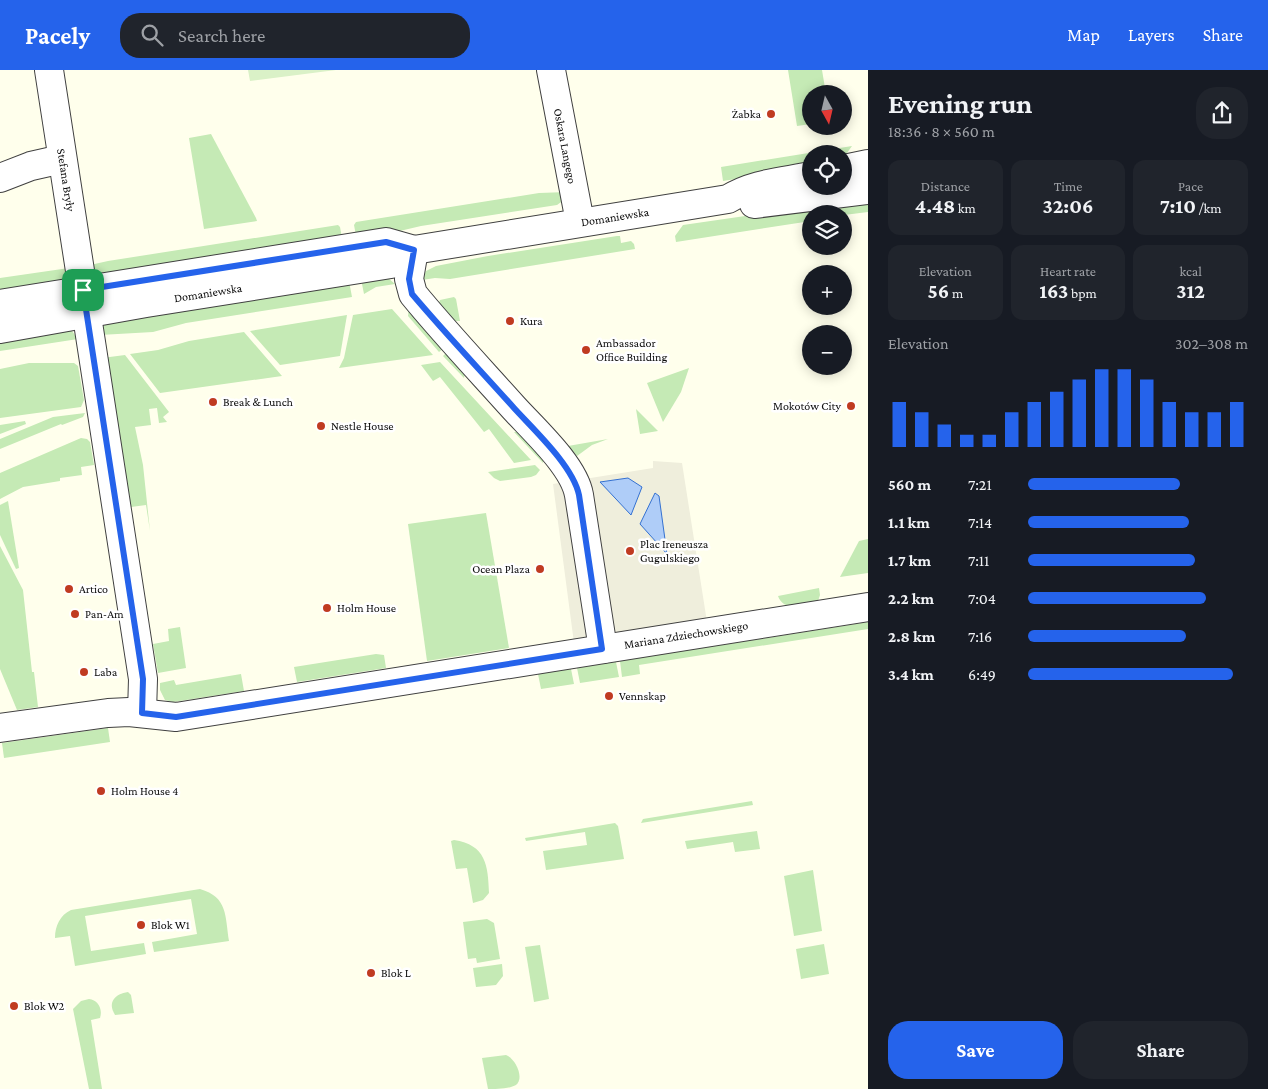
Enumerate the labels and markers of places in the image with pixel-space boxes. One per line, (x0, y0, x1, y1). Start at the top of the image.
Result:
place label: Żabka (732, 107, 761, 121)
marker: Żabka (765, 108, 777, 120)
pin (62, 269, 104, 311)
place label: Kura (520, 314, 543, 328)
marker: Kura (504, 315, 516, 327)
place label: Ambassador Office Building (596, 336, 668, 364)
marker: Ambassador Office Building (580, 344, 592, 356)
place label: Break & Lunch (223, 395, 294, 409)
marker: Break & Lunch (207, 396, 219, 408)
place label: Mokotów City (773, 399, 841, 413)
marker: Mokotów City (845, 400, 857, 412)
place label: Nestle House (331, 419, 394, 433)
marker: Nestle House (315, 420, 327, 432)
place label: Plac Ireneusza Gugulskiego (640, 537, 709, 565)
marker: Plac Ireneusza Gugulskiego (624, 545, 636, 557)
place label: Ocean Plaza (472, 562, 530, 576)
marker: Ocean Plaza (534, 563, 546, 575)
place label: Artico (79, 582, 108, 596)
marker: Artico (63, 583, 75, 595)
place label: Holm House (337, 601, 396, 615)
marker: Holm House (321, 602, 333, 614)
place label: Pan-Am (85, 607, 124, 621)
marker: Pan-Am (69, 608, 81, 620)
place label: Laba (94, 665, 118, 679)
marker: Laba (78, 666, 90, 678)
place label: Vennskap (619, 689, 666, 703)
marker: Vennskap (603, 690, 615, 702)
place label: Holm House 4 (111, 784, 178, 798)
marker: Holm House 4 (95, 785, 107, 797)
place label: Blok W1 (151, 918, 190, 932)
marker: Blok W1 (135, 919, 147, 931)
place label: Blok L (381, 966, 411, 980)
marker: Blok L (365, 967, 377, 979)
place label: Blok W2 (24, 999, 65, 1013)
marker: Blok W2 (8, 1000, 20, 1012)

